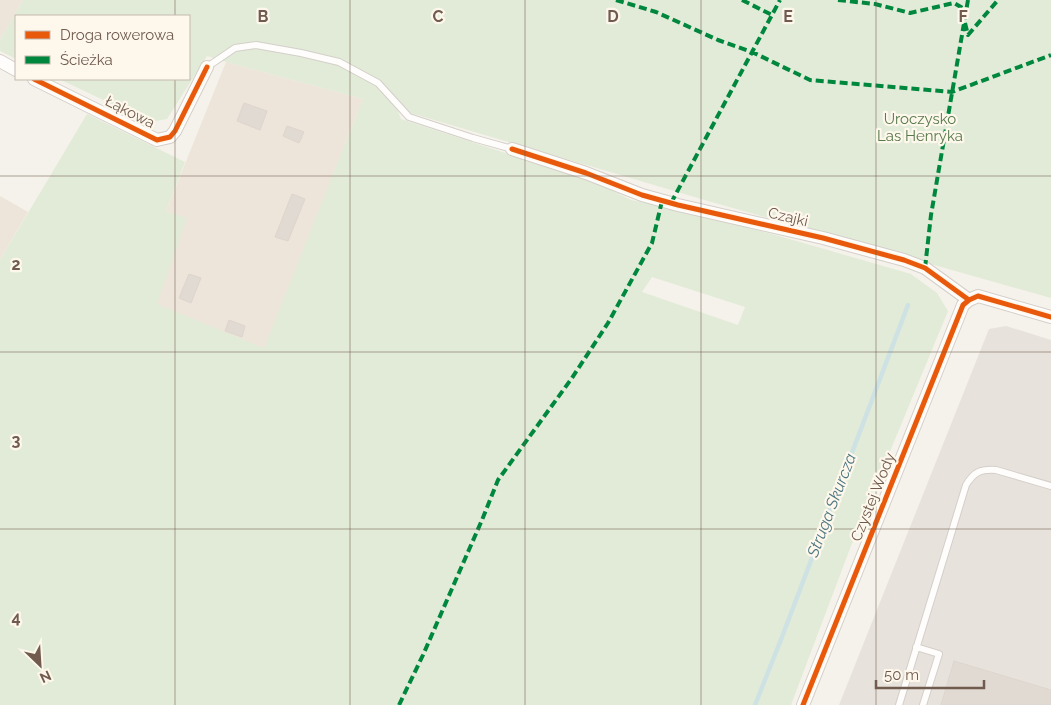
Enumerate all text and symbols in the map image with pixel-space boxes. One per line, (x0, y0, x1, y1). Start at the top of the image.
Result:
text: B (258, 7, 269, 26)
text: C (433, 7, 444, 26)
text: D (607, 7, 619, 26)
text: E (783, 7, 793, 26)
text: F (958, 7, 968, 26)
legend (15, 15, 190, 80)
text: Droga rowerowa (60, 26, 174, 44)
text: Ścieżka (60, 51, 113, 69)
street label: Łąkowa (102, 92, 158, 132)
park label: Uroczysko Las Henryka (877, 110, 963, 145)
street label: Czajki (766, 204, 810, 230)
text: 2 (11, 255, 21, 274)
text: 3 (12, 431, 21, 450)
water label: Struga Skurcza (803, 450, 860, 561)
street label: Czystej Wody (847, 450, 899, 544)
text: 4 (11, 608, 21, 627)
north arrow (15, 640, 65, 690)
scale bar (876, 658, 984, 690)
text: 50 m (884, 666, 919, 684)
text: N (37, 667, 54, 686)

